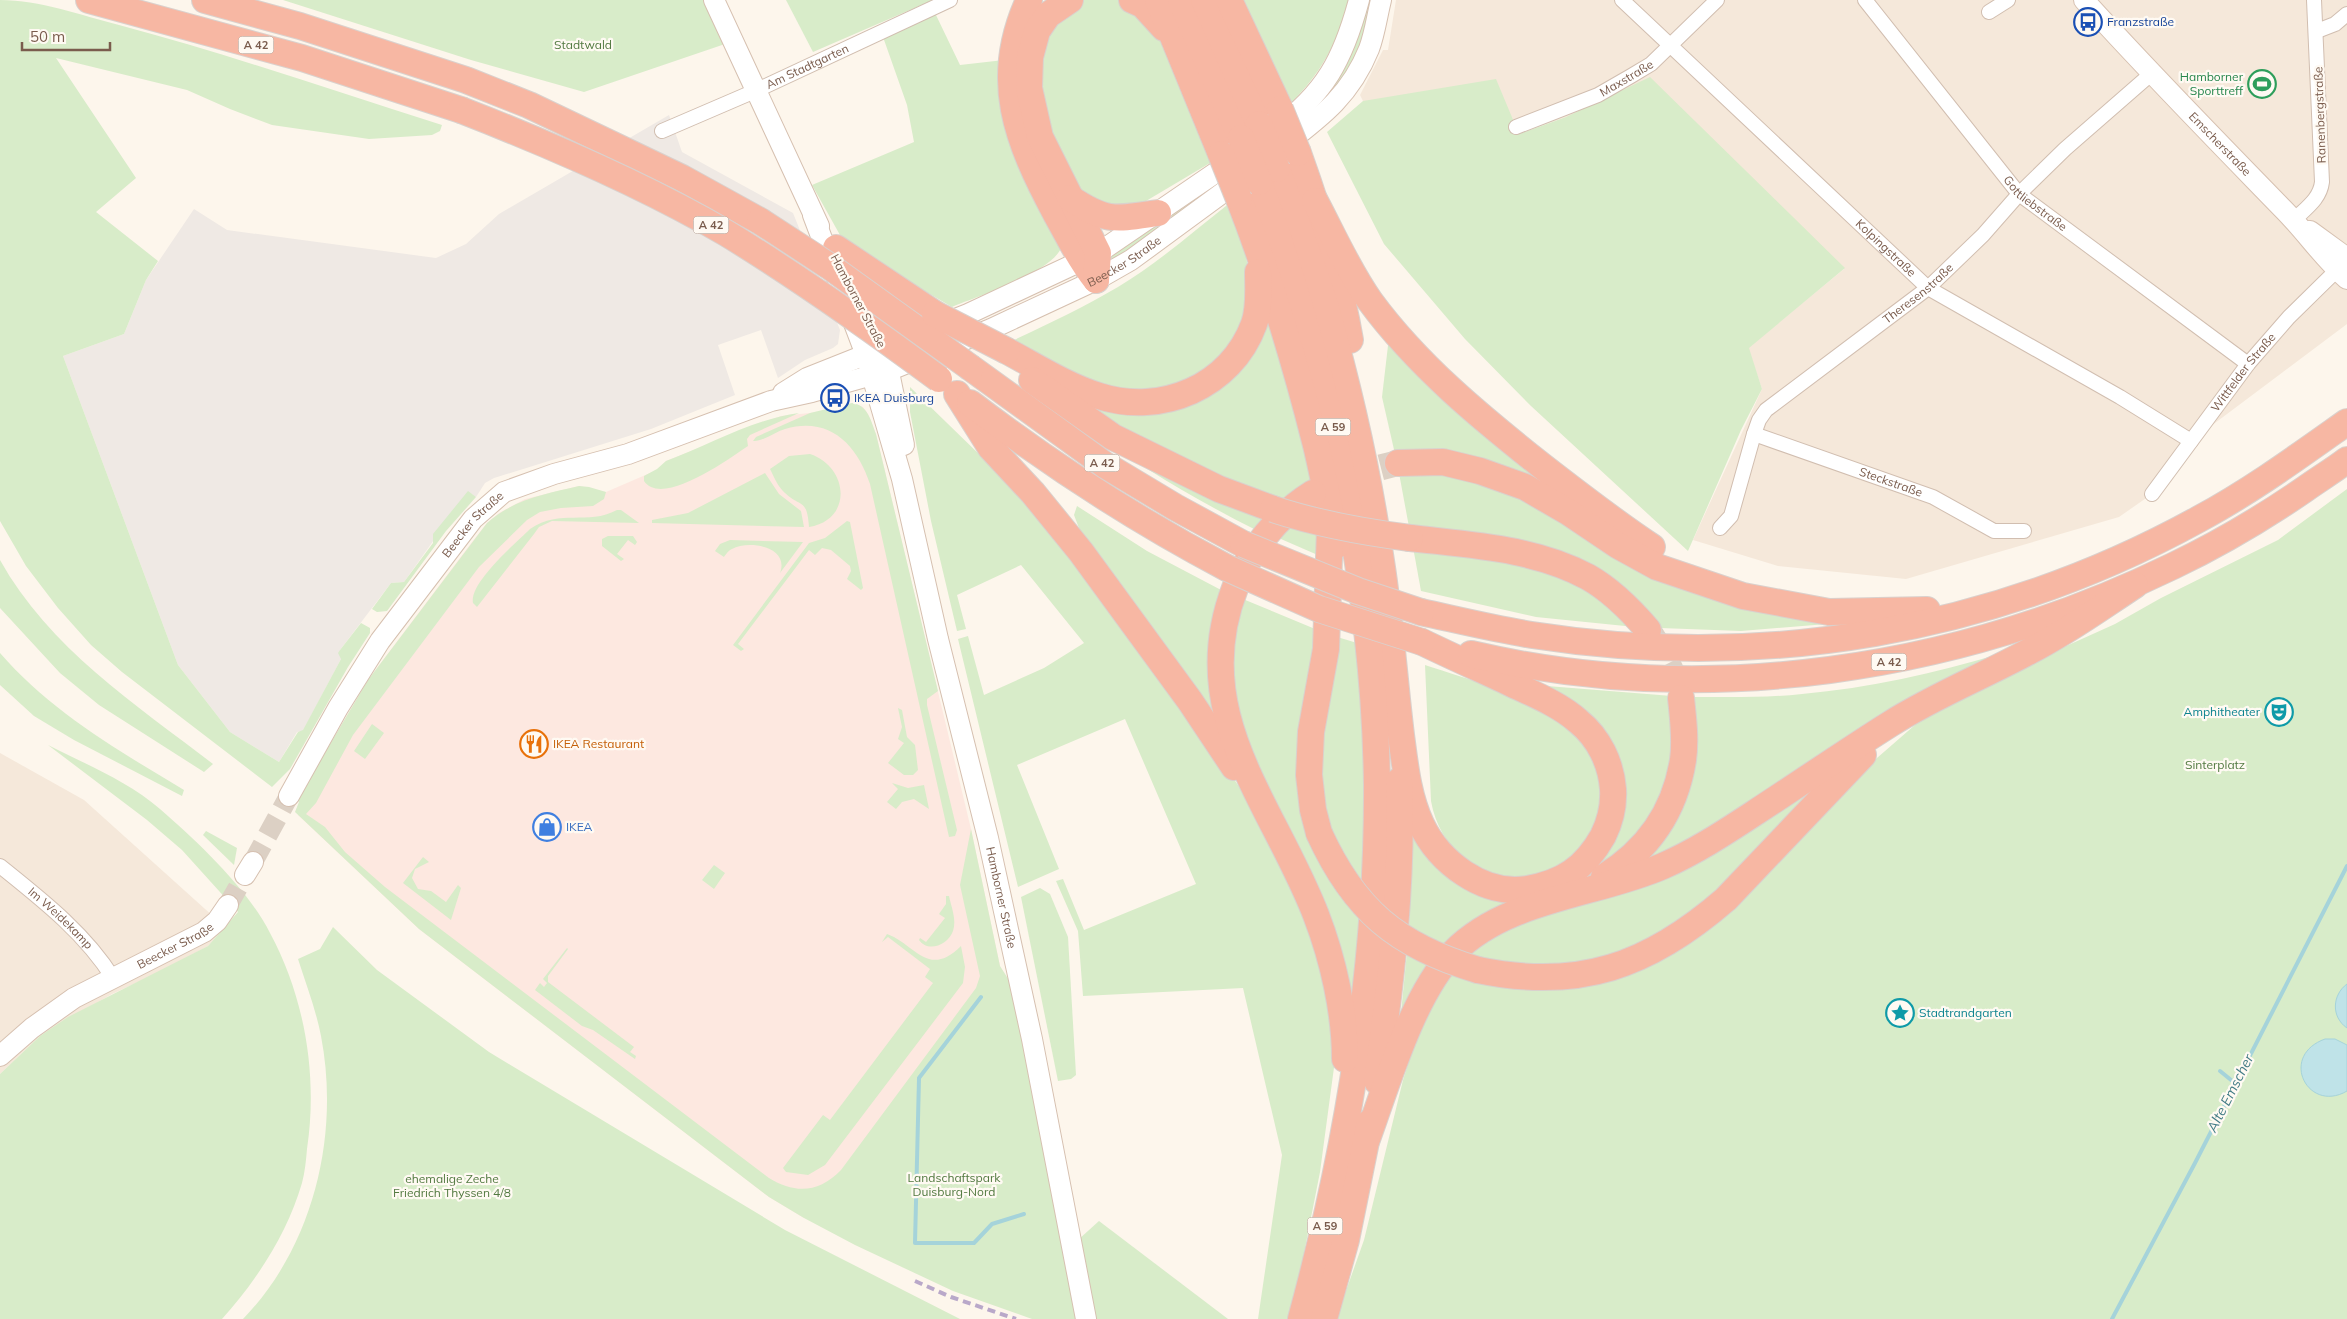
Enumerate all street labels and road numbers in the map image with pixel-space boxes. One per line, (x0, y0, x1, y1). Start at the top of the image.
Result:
road number: A 42 (238, 36, 274, 54)
street label: Am Stadtgarten (763, 40, 851, 92)
street label: Maxstraße (1597, 56, 1656, 99)
street label: Ranenbergstraße (2310, 66, 2329, 164)
street label: Emscherstraße (2186, 109, 2255, 179)
street label: Gottliebstraße (2000, 172, 2070, 234)
road number: A 42 (694, 216, 728, 234)
street label: Kolpingstraße (1853, 216, 1919, 280)
street label: Beecker Straße (1085, 233, 1164, 290)
street label: Hamborner Straße (827, 251, 889, 350)
street label: Theresenstraße (1879, 260, 1956, 327)
street label: Wittfelder Straße (2207, 330, 2279, 415)
road number: A 59 (1316, 418, 1350, 436)
road number: A 42 (1084, 454, 1120, 472)
street label: Steckstraße (1857, 464, 1925, 500)
street label: Beecker Straße (438, 488, 506, 560)
road number: A 42 (1872, 654, 1906, 670)
street label: Hamborner Straße (983, 845, 1020, 950)
street label: Im Weidekamp (25, 884, 96, 952)
street label: Beecker Straße (134, 919, 216, 972)
road number: A 59 (1308, 1218, 1342, 1234)

